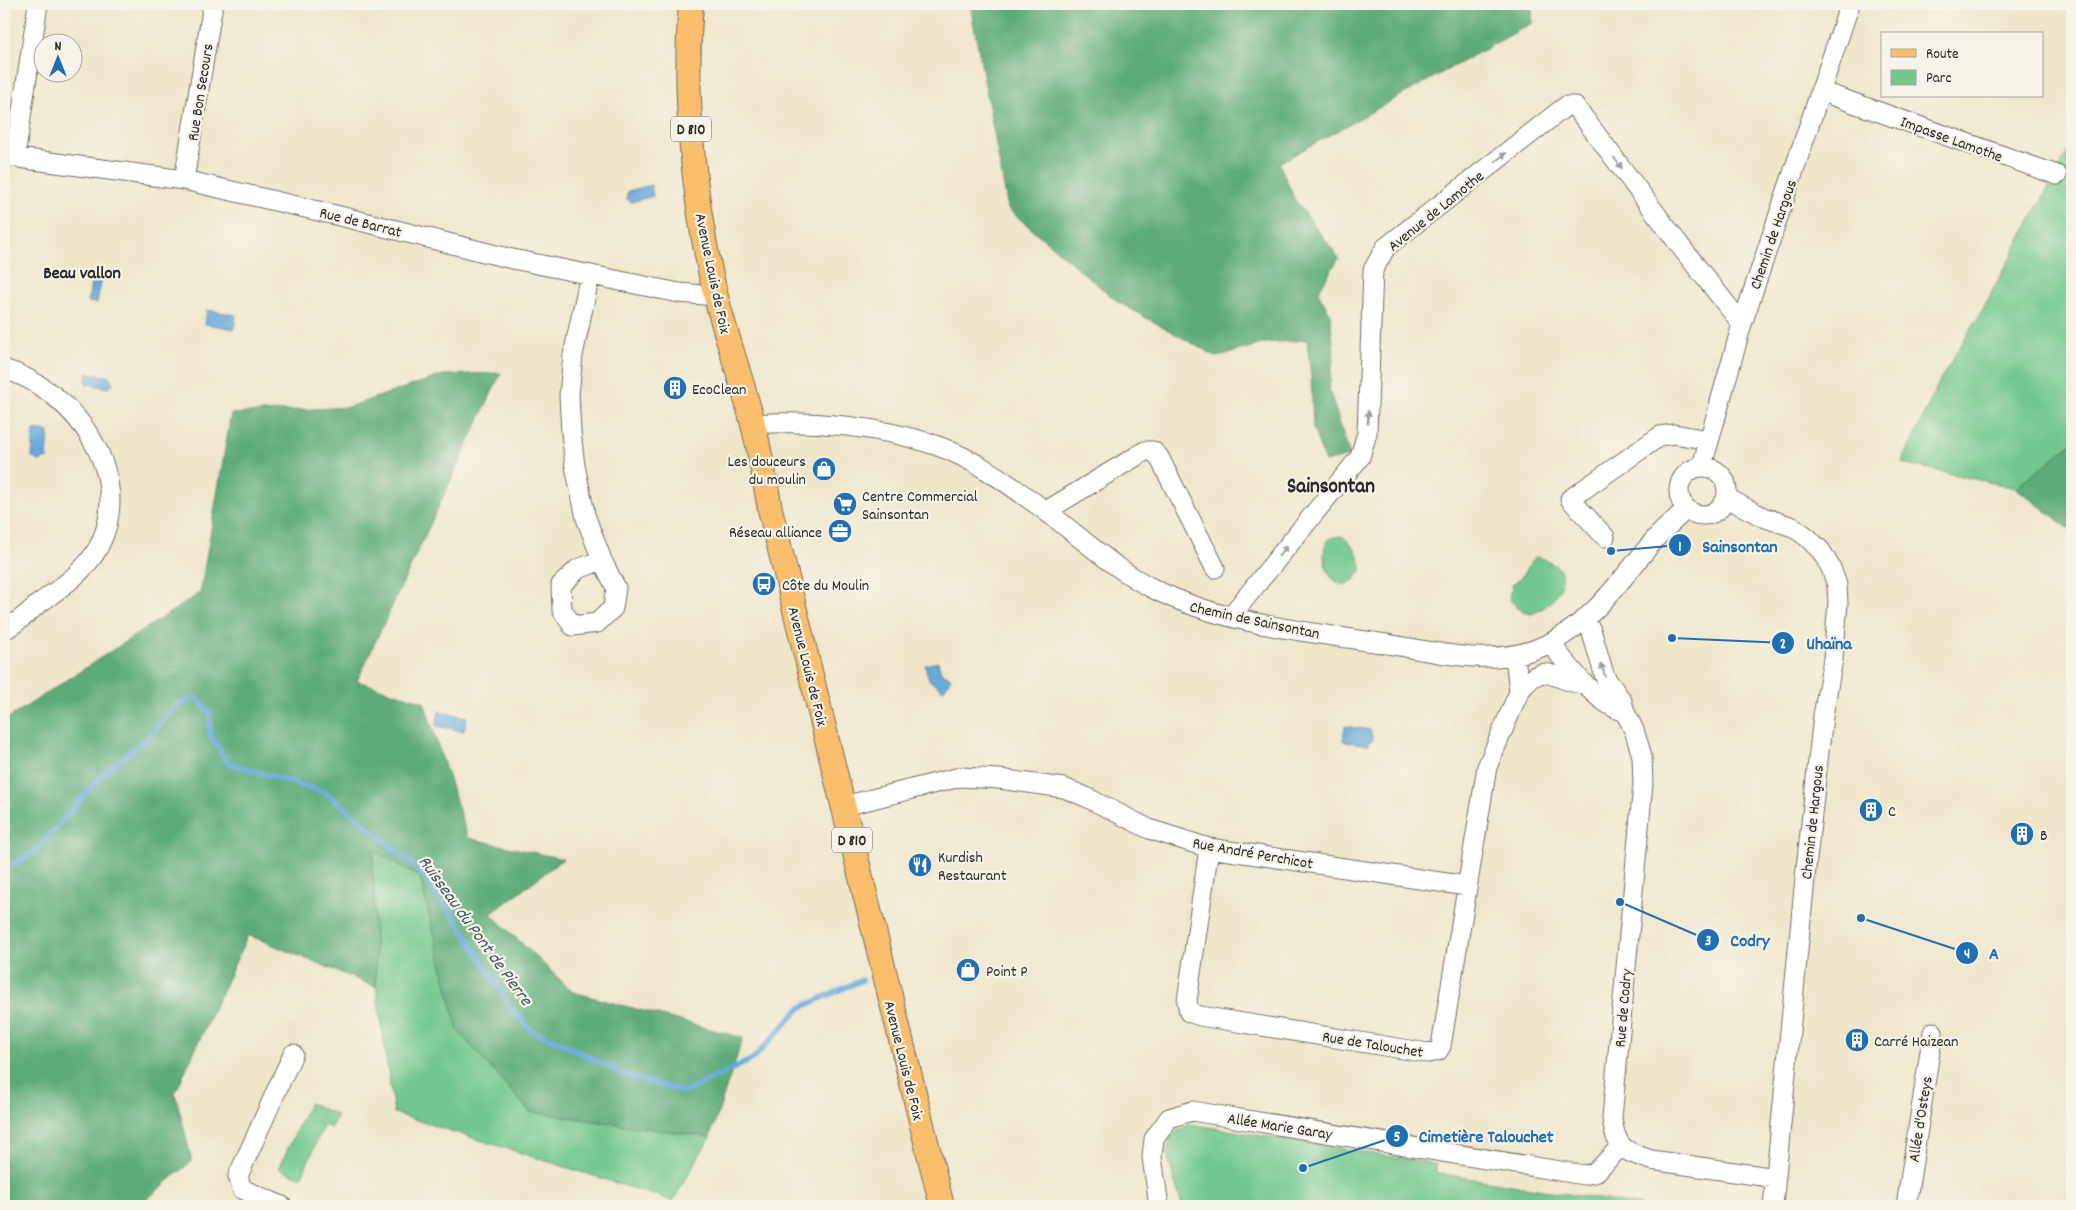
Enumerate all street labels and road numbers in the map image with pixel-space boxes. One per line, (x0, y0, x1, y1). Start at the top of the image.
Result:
street label: Rue Bon Secours (182, 42, 221, 143)
street label: Impasse Lamothe (1897, 111, 2006, 170)
road number: D 810 (671, 116, 711, 142)
street label: Avenue de Lamothe (1383, 166, 1490, 258)
street label: Chemin de Hargous (1745, 177, 1804, 293)
street label: Rue de Barrat (317, 202, 404, 245)
street label: Avenue Louis de Foix (688, 211, 736, 336)
street label: Chemin de Sainsontan (1187, 596, 1322, 646)
street label: Avenue Louis de Foix (781, 604, 833, 729)
street label: Chemin de Hargous (1796, 764, 1831, 881)
road number: D 810 (832, 828, 872, 852)
street label: Rue André Perchicot (1191, 833, 1315, 876)
street label: Rue de Codry (1610, 968, 1639, 1048)
street label: Avenue Louis de Foix (877, 998, 929, 1123)
street label: Rue de Talouchet (1320, 1026, 1425, 1065)
street label: Allée d'Osteys (1903, 1075, 1940, 1164)
street label: Allée Marie Garay (1226, 1108, 1334, 1147)

